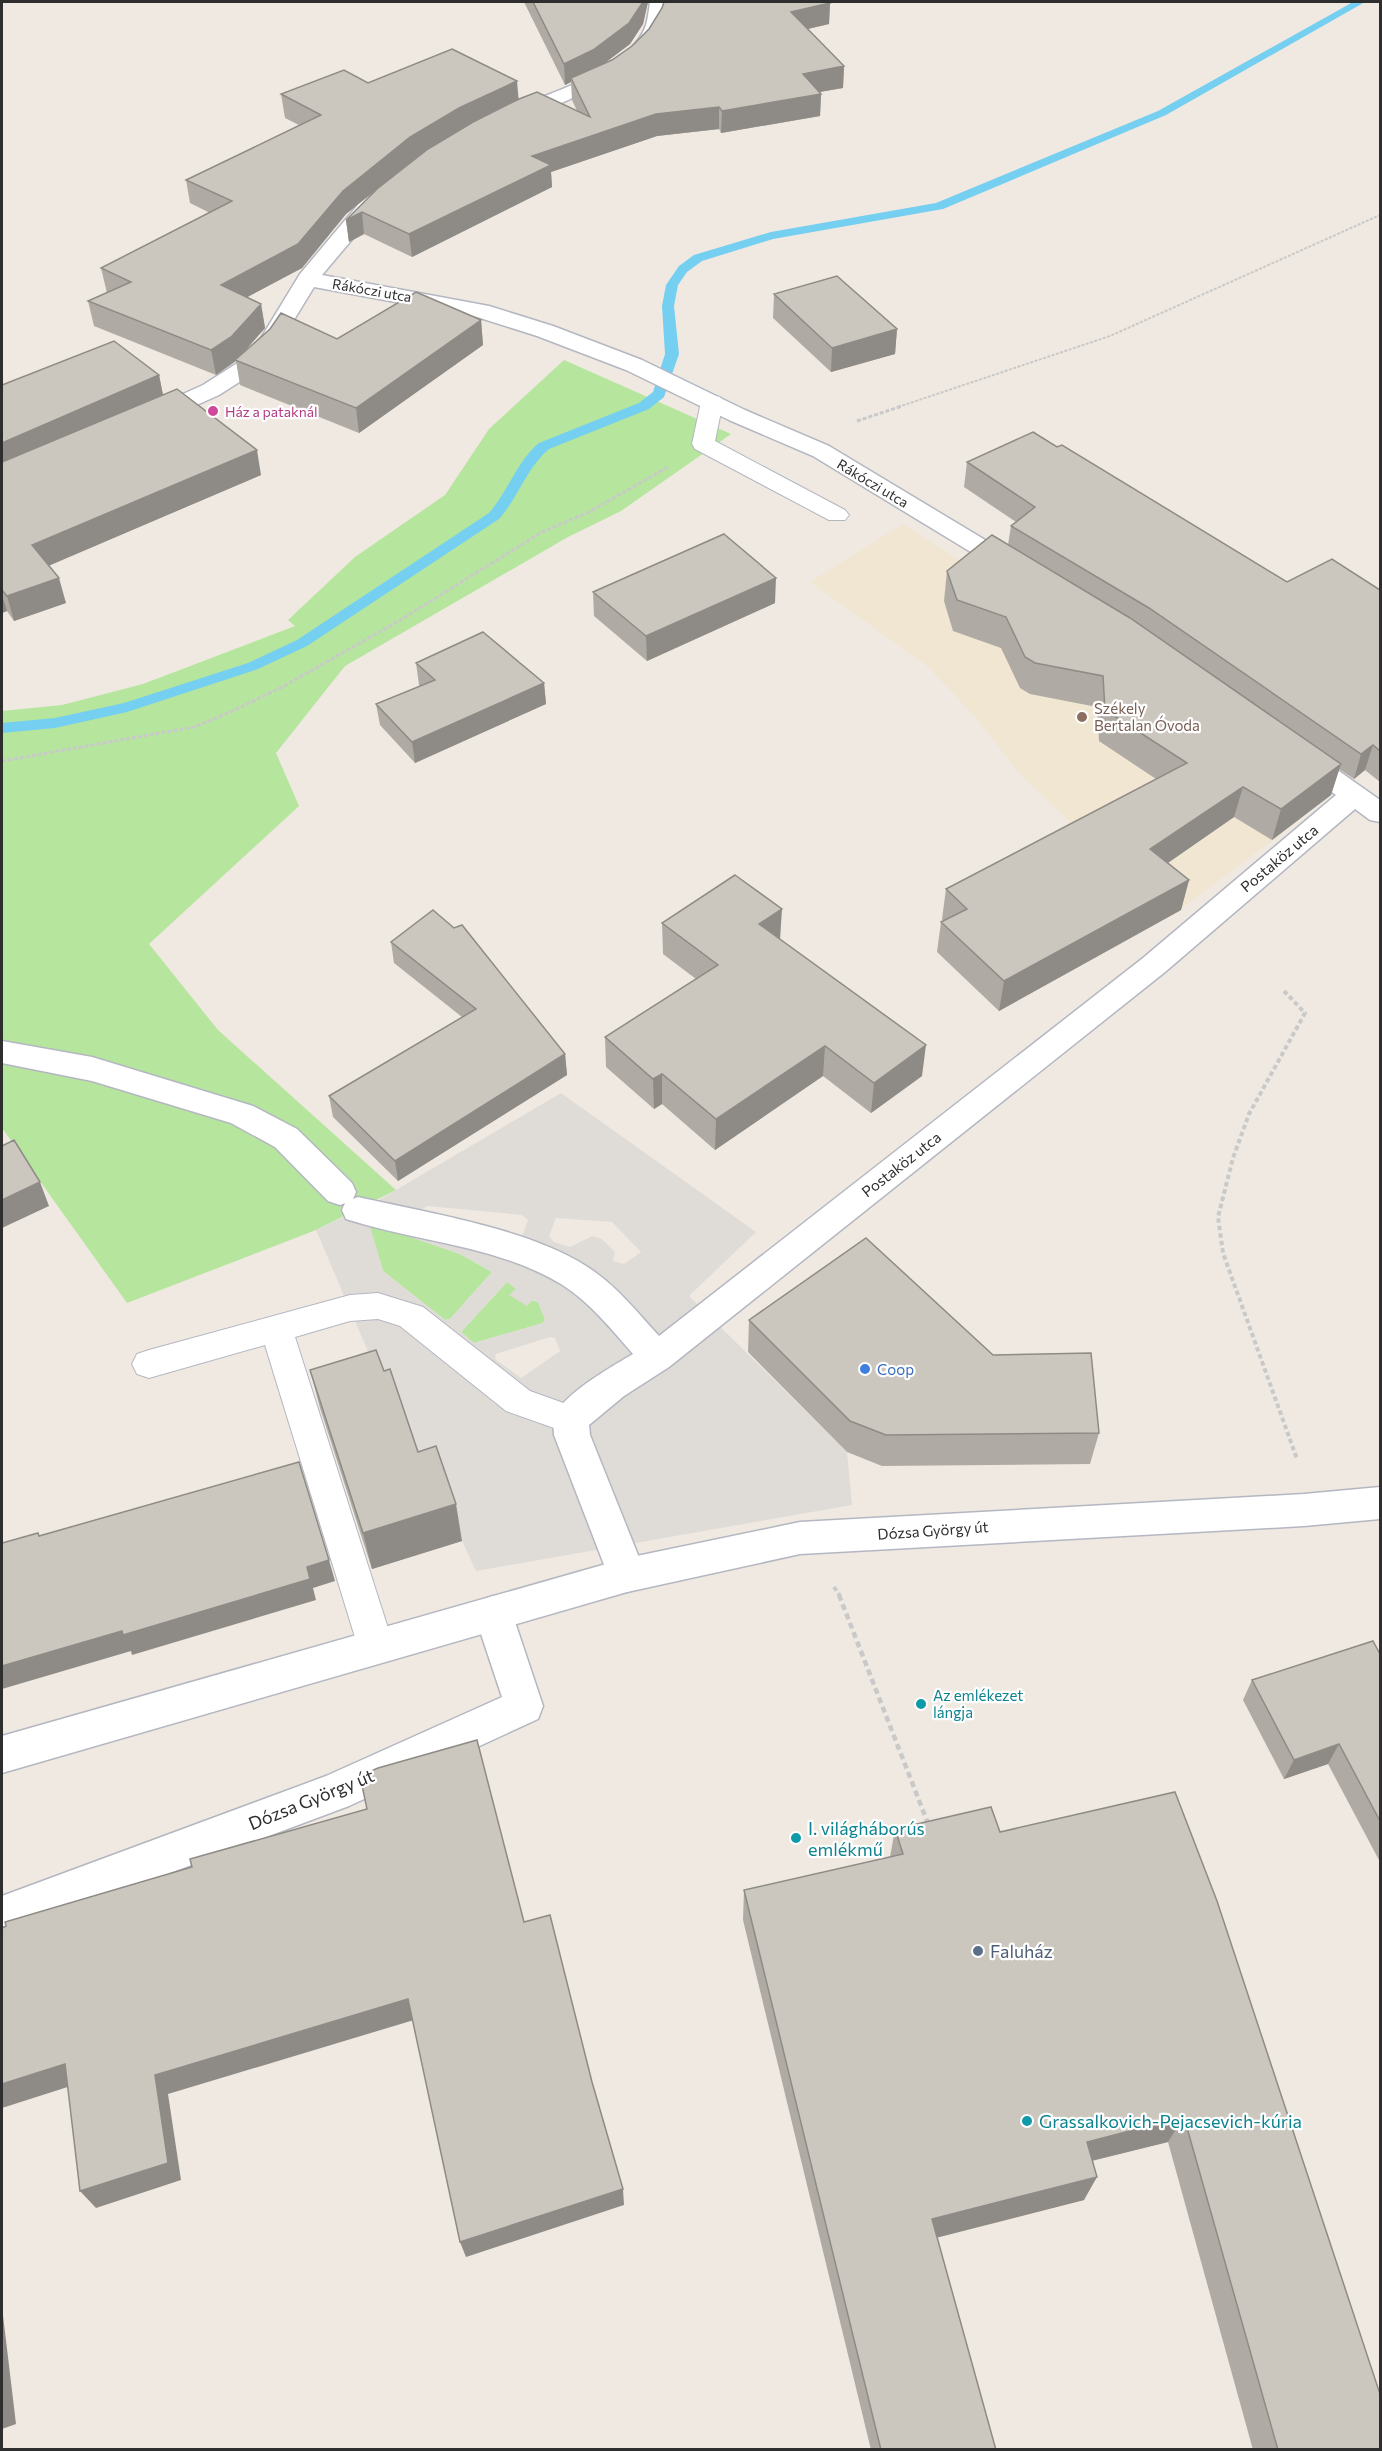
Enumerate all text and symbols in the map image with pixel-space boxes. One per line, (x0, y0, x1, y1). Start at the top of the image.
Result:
street label: Rákóczi utca (331, 275, 413, 305)
place label: Ház a pataknál (225, 403, 317, 420)
marker: Ház a pataknál (206, 404, 220, 418)
street label: Rákóczi utca (834, 455, 912, 511)
place label: Székely Bertalan Óvoda (1094, 699, 1200, 734)
marker: Székely Bertalan Óvoda (1075, 710, 1089, 724)
street label: Postaköz utca (1237, 820, 1321, 896)
street label: Postaköz utca (858, 1128, 944, 1200)
place label: Coop (877, 1360, 914, 1378)
marker: Coop (858, 1362, 872, 1376)
street label: Dózsa György út (877, 1517, 989, 1543)
place label: Az emlékezet lángja (933, 1686, 1024, 1721)
marker: Az emlékezet lángja (914, 1697, 928, 1711)
street label: Dózsa György út (245, 1764, 377, 1834)
place label: I. világháborús emlékmű (808, 1817, 925, 1860)
marker: I. világháborús emlékmű (789, 1831, 803, 1845)
place label: Faluház (990, 1940, 1053, 1962)
marker: Faluház (971, 1944, 985, 1958)
place label: Grassalkovich-Pejacsevich-kúria (1039, 2110, 1302, 2132)
marker: Grassalkovich-Pejacsevich-kúria (1020, 2114, 1034, 2128)

